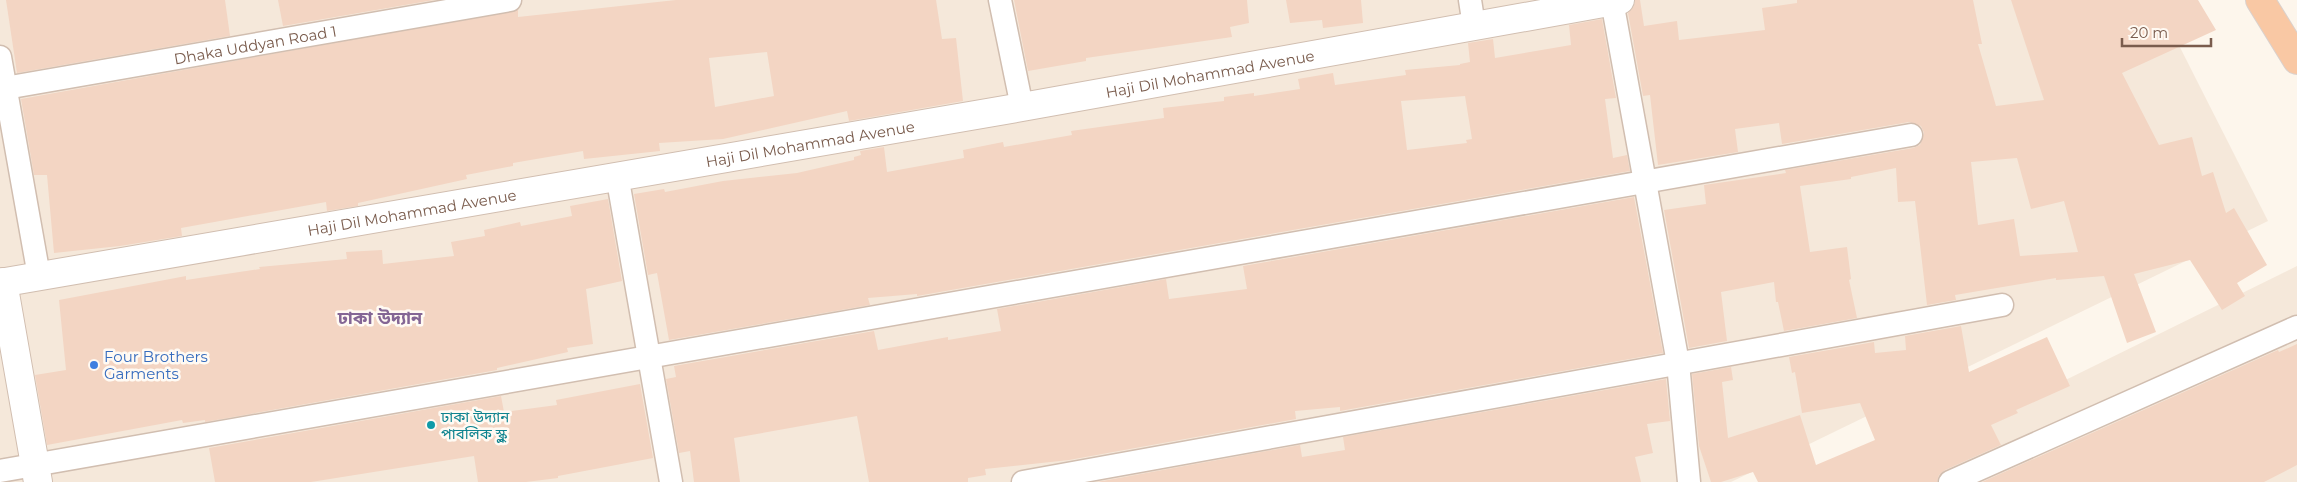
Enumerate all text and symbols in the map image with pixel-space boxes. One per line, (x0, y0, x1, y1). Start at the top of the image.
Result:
scale bar (2122, 15, 2211, 47)
street label: Dhaka Uddyan Road 1 (172, 21, 338, 68)
text: 20 m (2130, 23, 2168, 42)
street label: Haji Dil Mohammad Avenue (1104, 45, 1316, 101)
street label: Haji Dil Mohammad Avenue (704, 116, 916, 171)
street label: Haji Dil Mohammad Avenue (306, 185, 518, 239)
district label: ঢাকা উদ্যান (337, 307, 423, 329)
place label: Four Brothers Garments (104, 347, 208, 383)
marker: Four Brothers Garments (88, 359, 100, 371)
place label: ঢাকা উদ্যান পাবলিক স্কুল (440, 407, 510, 443)
marker: ঢাকা উদ্যান পাবলিক স্কুল (425, 419, 437, 431)

